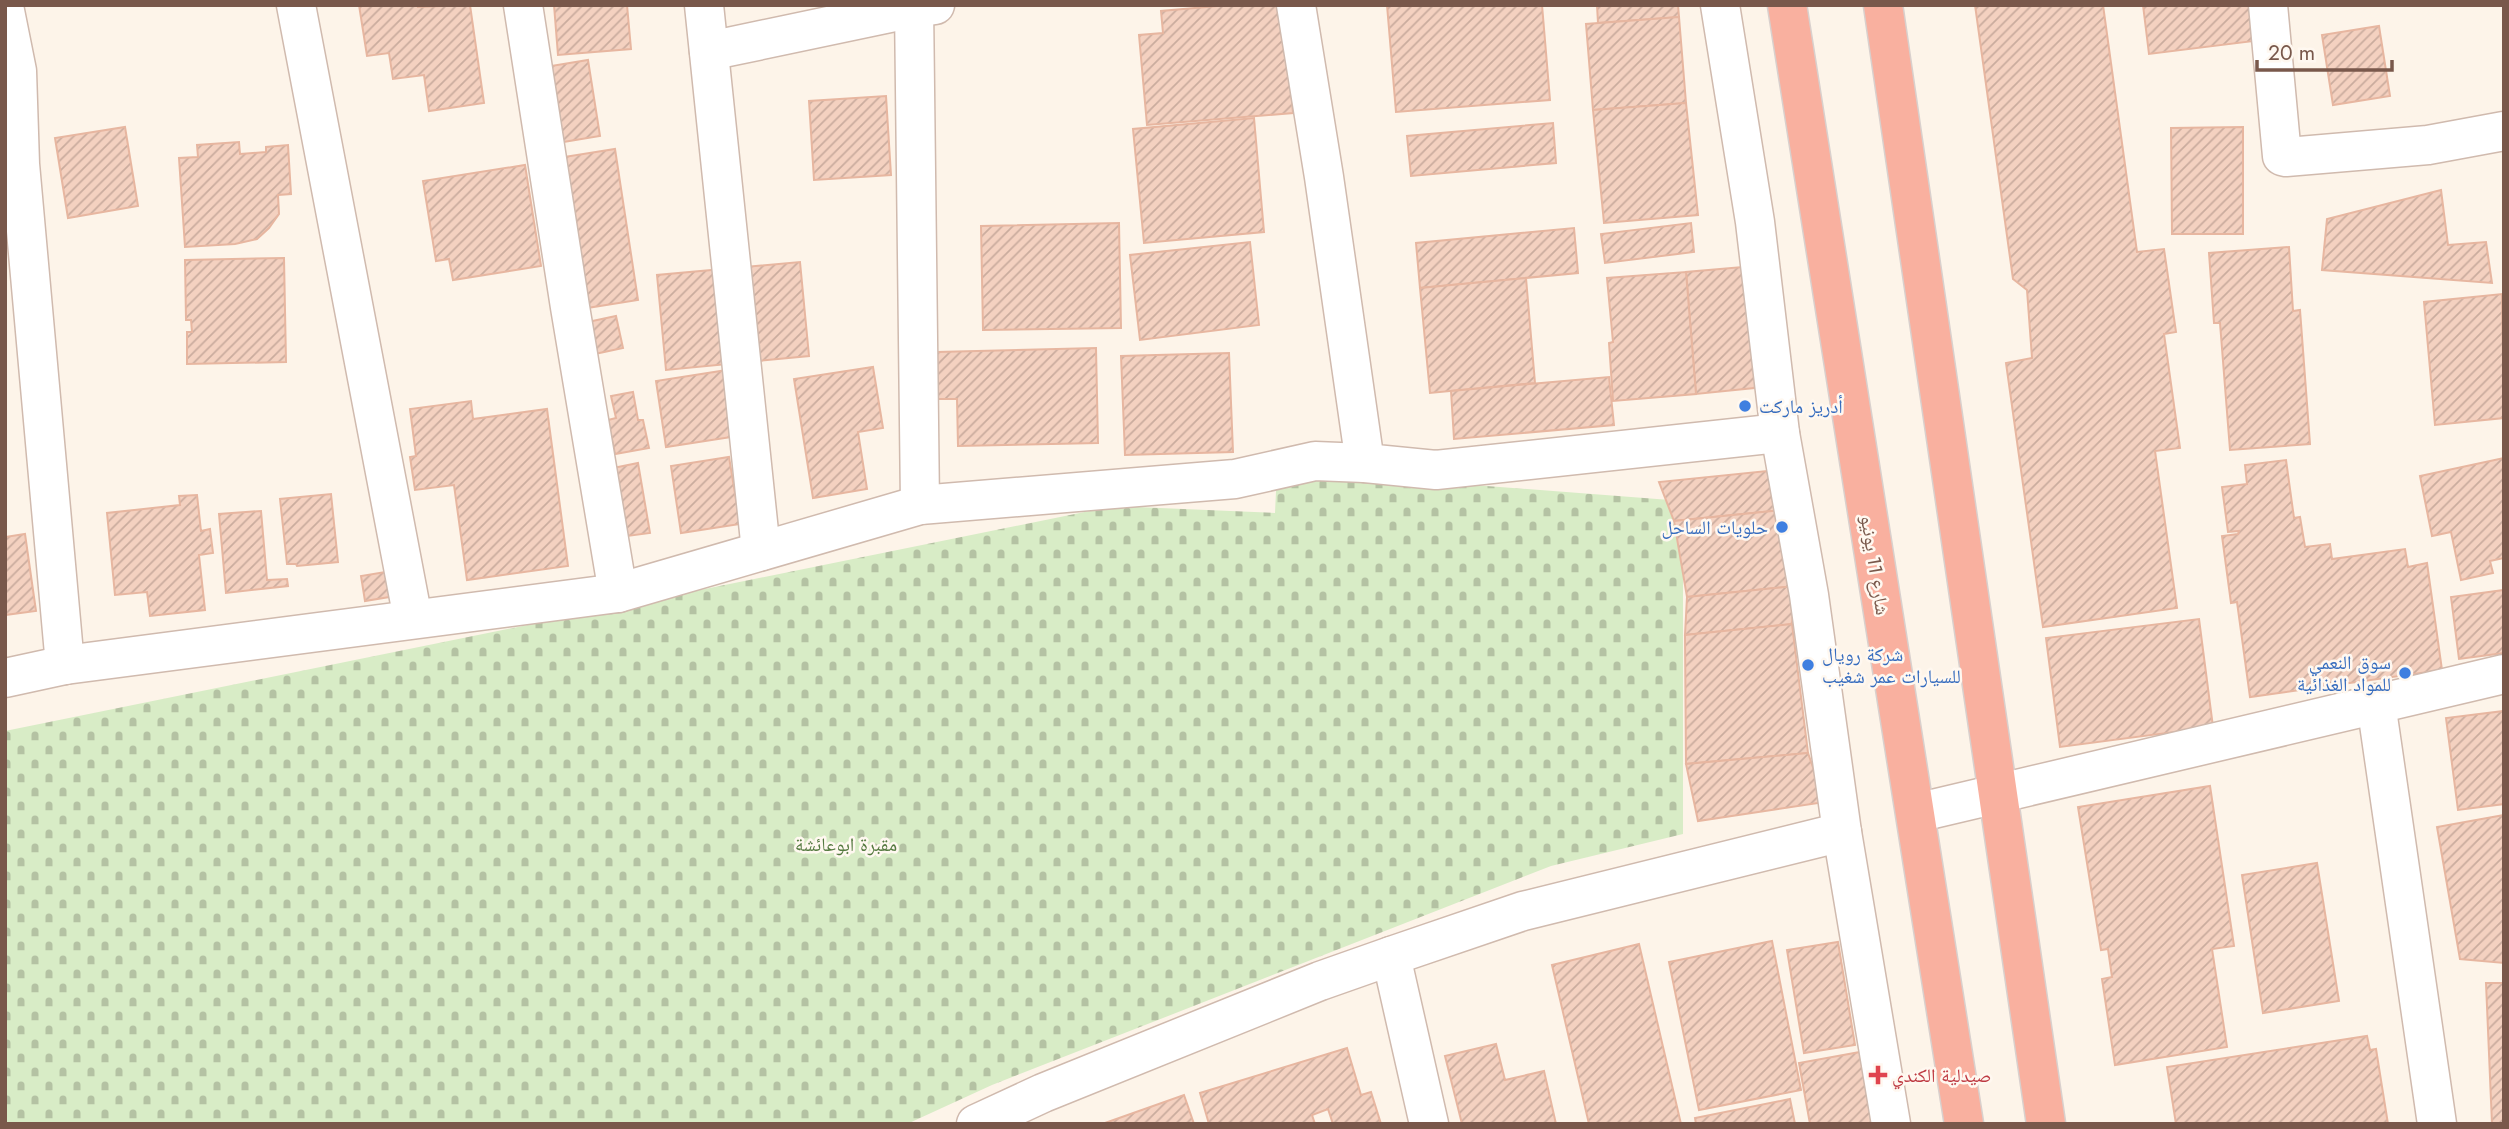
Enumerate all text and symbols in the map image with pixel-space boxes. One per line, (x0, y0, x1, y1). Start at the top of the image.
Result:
scale bar (2257, 28, 2392, 72)
text: 20 m (2268, 38, 2315, 68)
place label: أدريز ماركت (1759, 393, 1843, 420)
marker: أدريز ماركت (1737, 398, 1753, 414)
street label: شارع 11 يونيو (1854, 513, 1896, 617)
place label: حلويات الساحل (1661, 514, 1768, 541)
marker: حلويات الساحل (1774, 519, 1790, 535)
place label: شركة رويال للسيارات عمر شغيب (1822, 641, 1961, 690)
place label: سوق النعمي للمواد الغذائية (2297, 649, 2391, 698)
marker: شركة رويال للسيارات عمر شغيب (1800, 657, 1816, 673)
marker: سوق النعمي للمواد الغذائية (2397, 665, 2413, 681)
park label: مقبرة ابوعائشة (795, 831, 897, 858)
place label: صيدلية الكندي (1892, 1062, 1992, 1090)
marker: صيدلية الكندي (1870, 1067, 1886, 1083)

